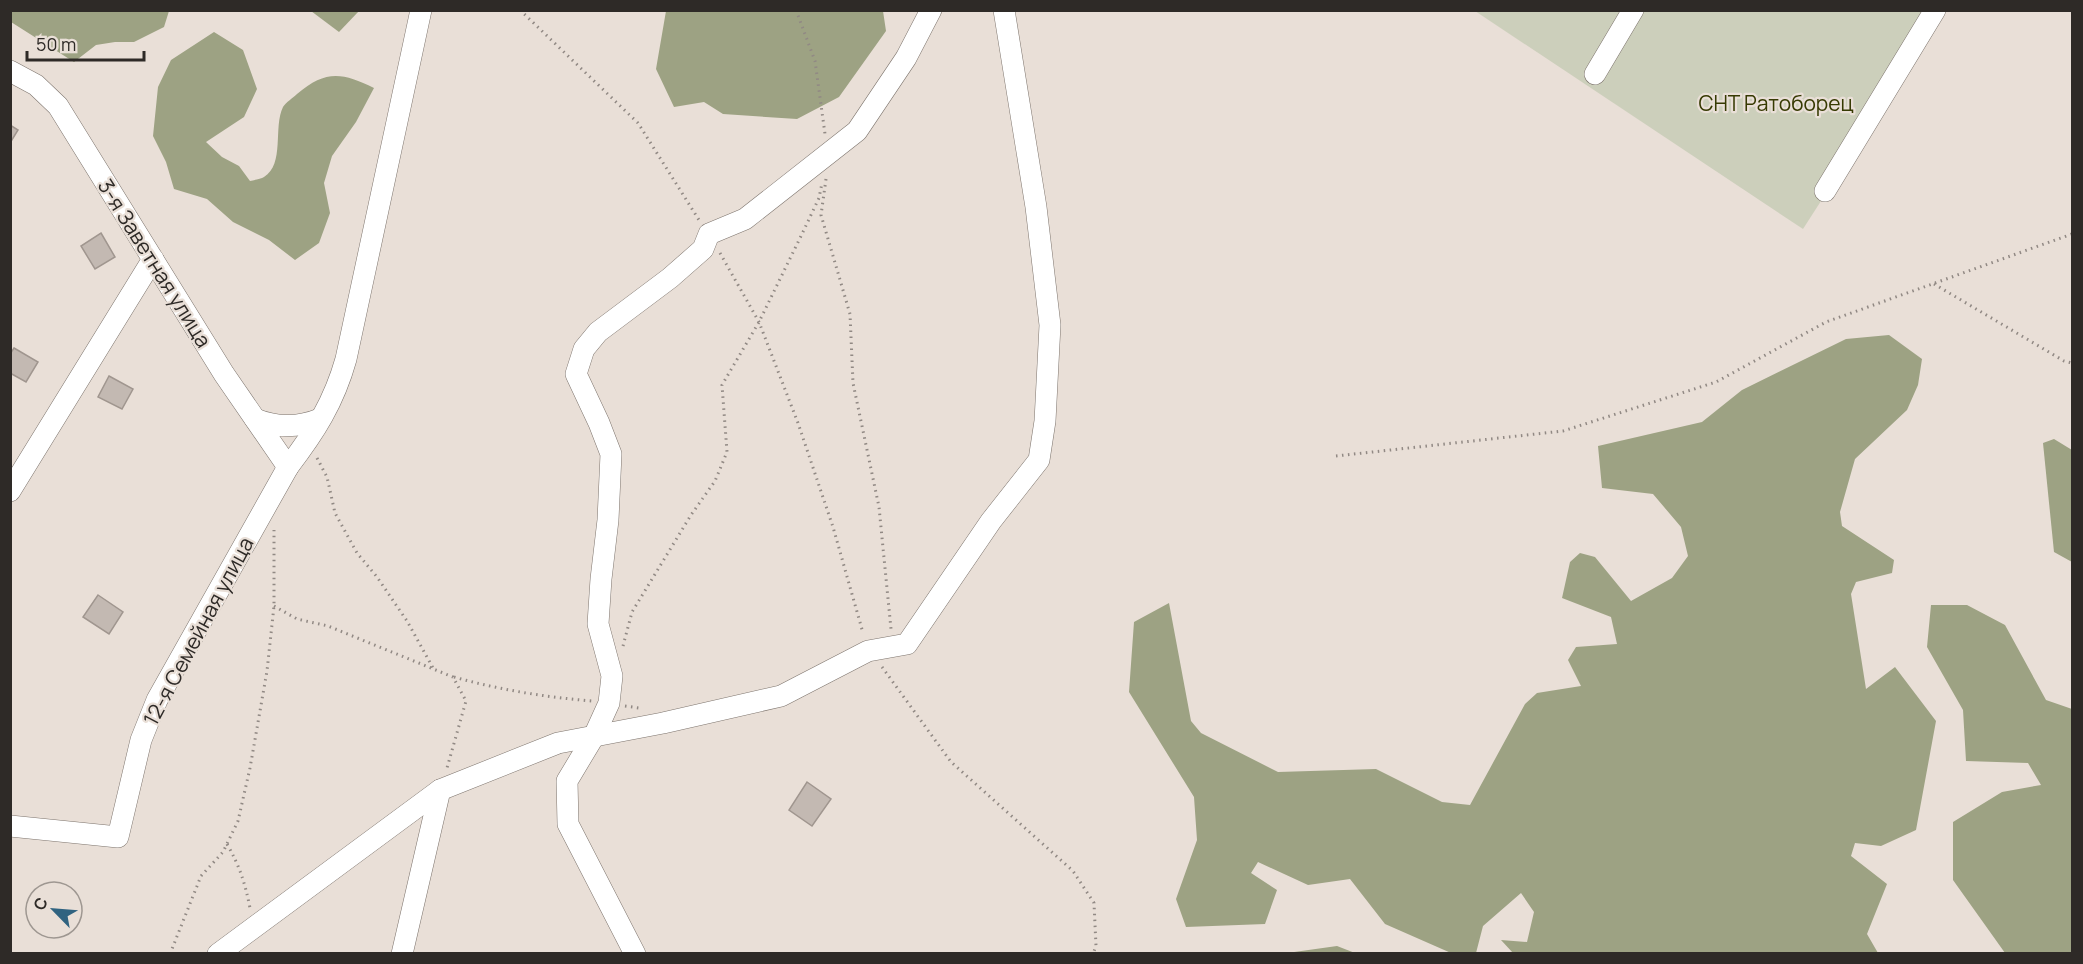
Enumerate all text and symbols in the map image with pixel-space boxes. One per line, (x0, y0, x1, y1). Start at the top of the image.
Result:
scale bar (27, 24, 144, 62)
text: 50 m (36, 32, 76, 56)
park label: СНТ Ратоборец (1698, 89, 1854, 117)
street label: 3-я Заветная улица (92, 173, 218, 353)
street label: 12-я Семейная улица (136, 532, 260, 730)
north arrow (24, 880, 84, 940)
text: С (28, 893, 53, 914)

